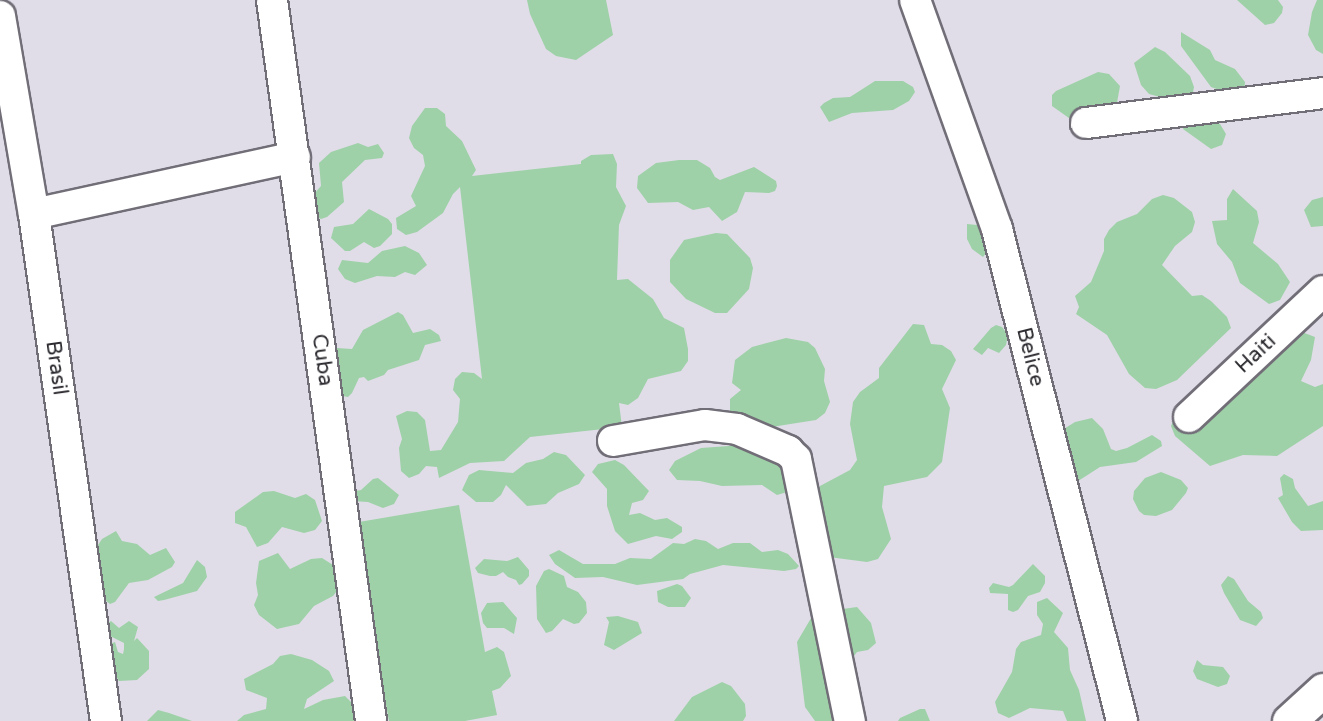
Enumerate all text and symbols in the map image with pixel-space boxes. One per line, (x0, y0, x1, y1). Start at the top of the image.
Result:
street label: Belice (1011, 325, 1049, 389)
street label: Haiti (1231, 329, 1281, 379)
street label: Cuba (306, 332, 338, 388)
street label: Brasil (40, 339, 72, 397)

